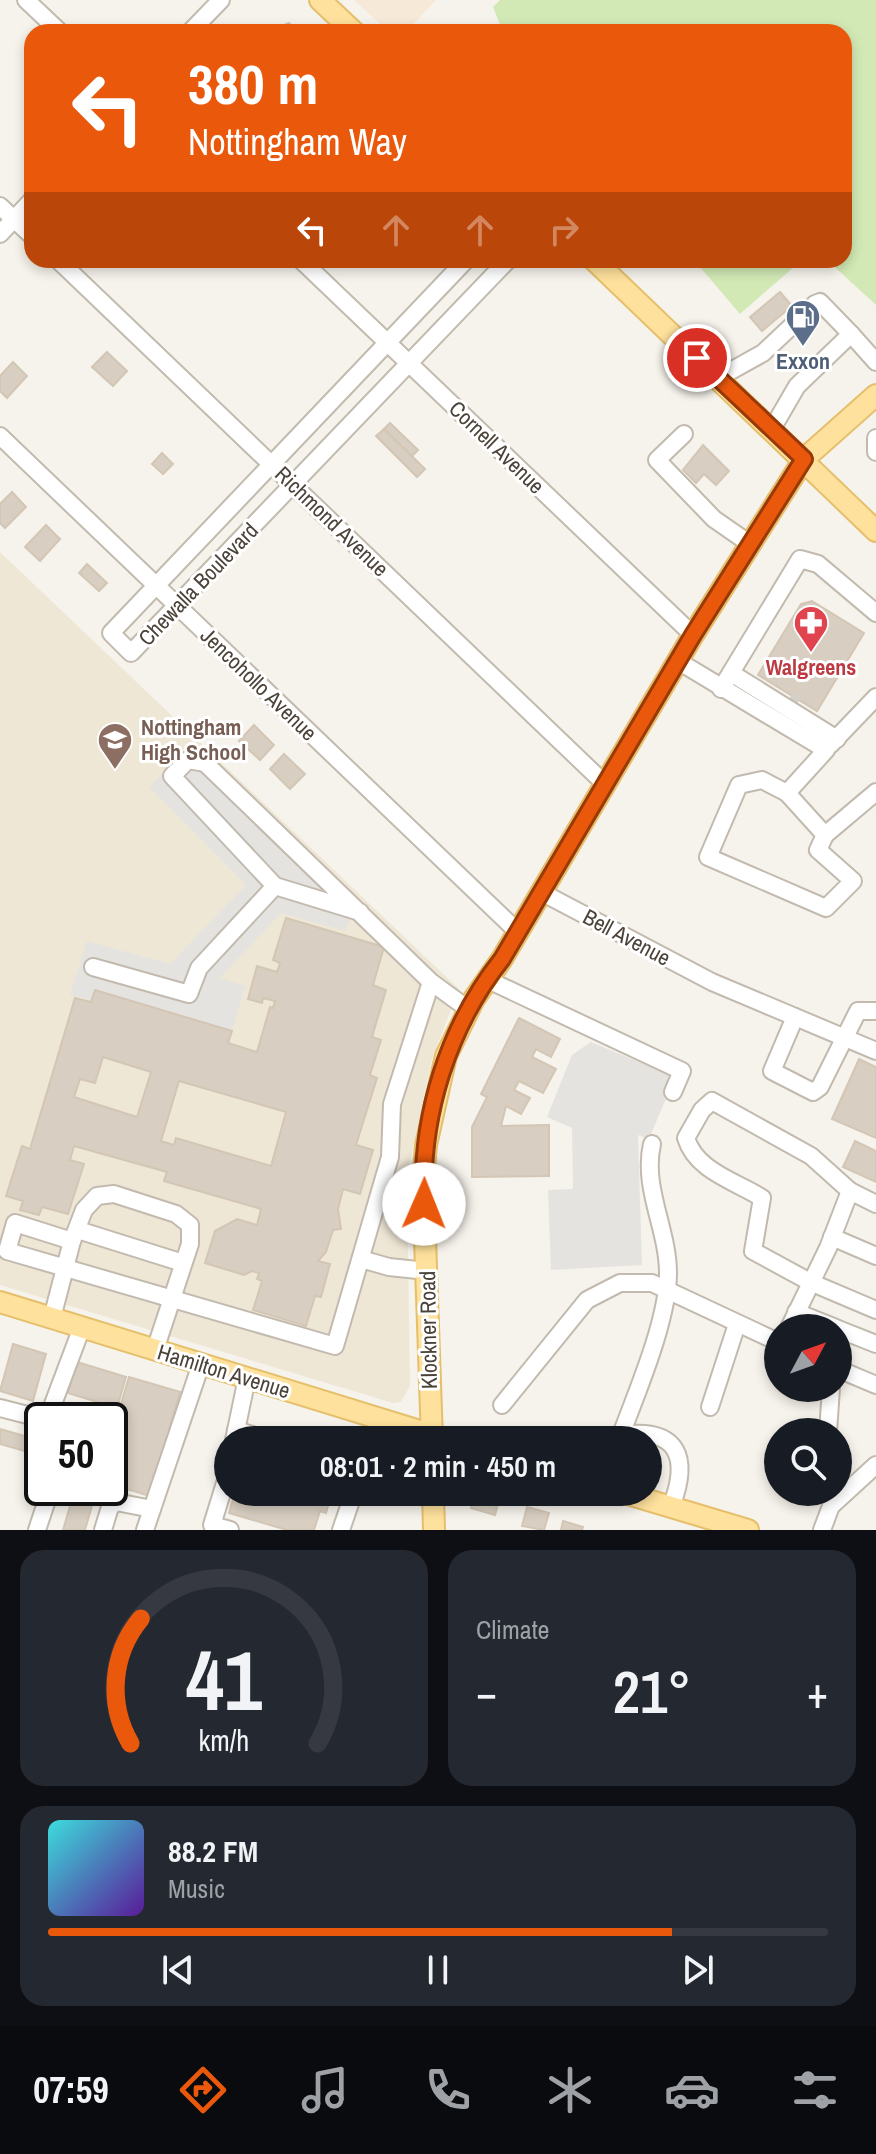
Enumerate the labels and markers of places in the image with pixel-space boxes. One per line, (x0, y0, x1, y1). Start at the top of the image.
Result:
fuel station icon: Exxon (784, 298, 822, 348)
pin (663, 324, 731, 392)
place label: Exxon (776, 346, 830, 376)
pharmacy icon: Walgreens (792, 604, 830, 654)
place label: Walgreens (766, 652, 856, 682)
place label: Nottingham High School (141, 712, 246, 767)
school or university icon: Nottingham High School (96, 721, 134, 771)

